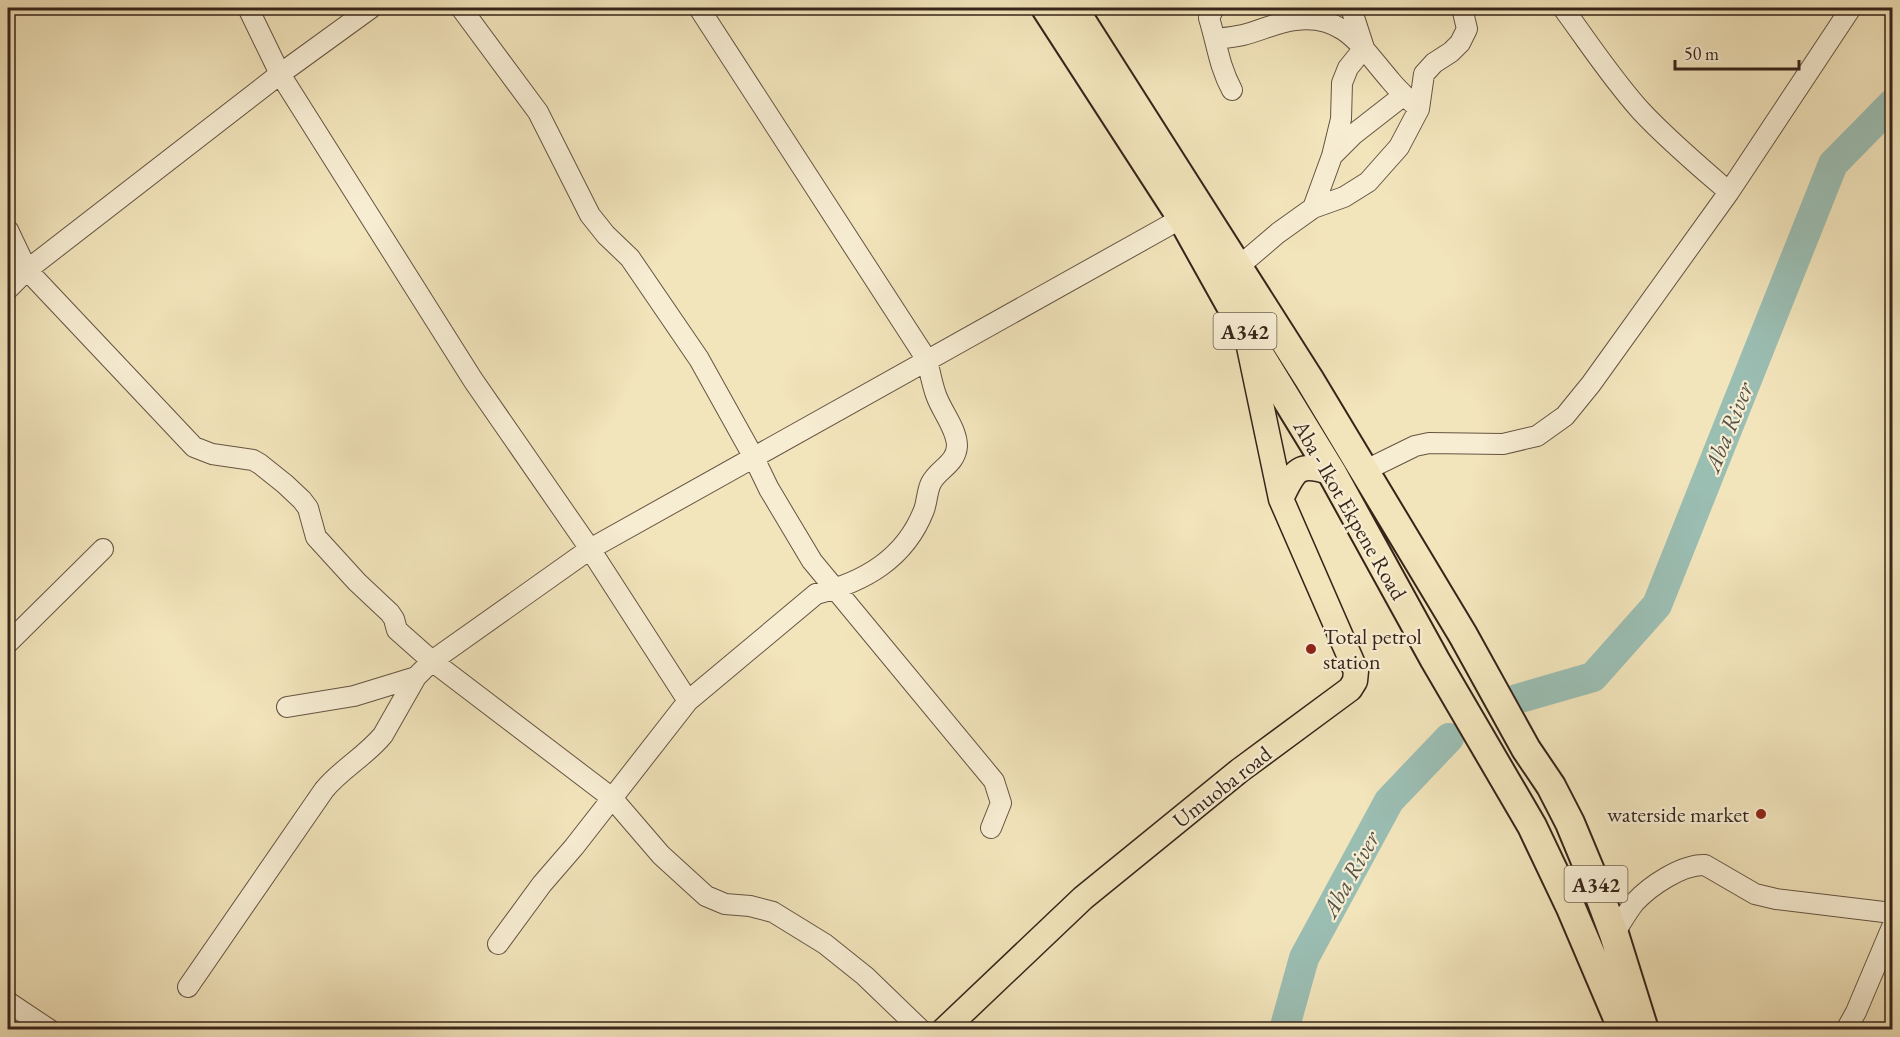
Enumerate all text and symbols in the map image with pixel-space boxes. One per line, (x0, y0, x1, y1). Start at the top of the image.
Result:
scale bar (1675, 33, 1800, 71)
text: 50 m (1684, 42, 1719, 65)
road number: A342 (1214, 313, 1276, 349)
water label: Aba River (1695, 376, 1761, 478)
street label: Aba - Ikot Ekpene Road (1286, 414, 1414, 606)
place label: Total petrol station (1323, 622, 1422, 676)
marker: Total petrol station (1304, 642, 1318, 656)
street label: Umuoba road (1167, 739, 1278, 835)
place label: waterside market (1607, 800, 1749, 829)
marker: waterside market (1754, 807, 1768, 821)
water label: Aba River (1313, 824, 1387, 924)
road number: A342 (1564, 866, 1628, 902)

